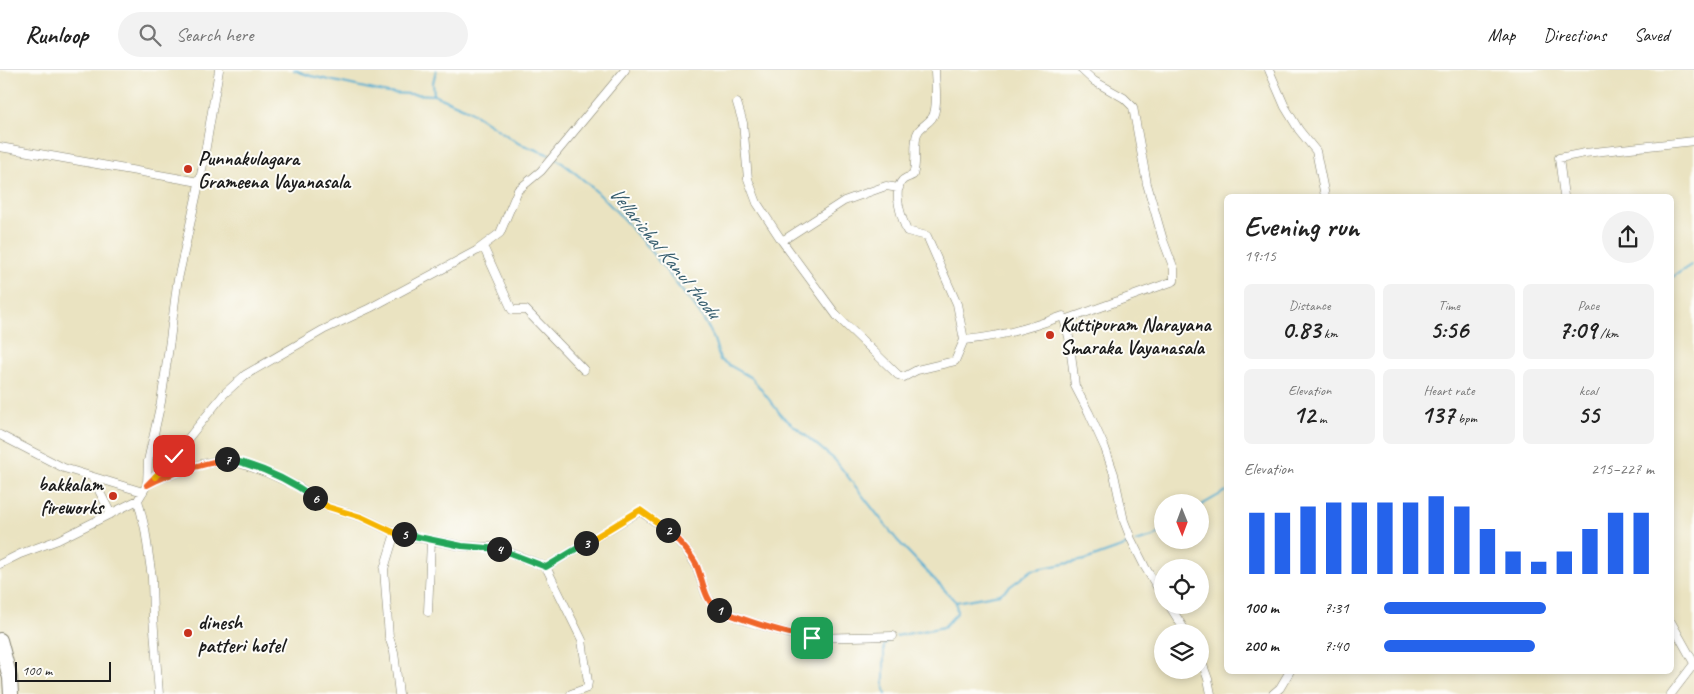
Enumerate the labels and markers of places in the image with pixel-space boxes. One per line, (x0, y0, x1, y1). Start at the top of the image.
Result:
place label: Punnakulagara Grameena Vayanasala (198, 146, 351, 194)
marker: Punnakulagara Grameena Vayanasala (182, 163, 194, 175)
place label: Kuttipuram Narayana Smaraka Vayanasala (1060, 312, 1212, 360)
marker: Kuttipuram Narayana Smaraka Vayanasala (1044, 329, 1056, 341)
pin (153, 435, 195, 477)
pin: 7 (214, 446, 240, 472)
place label: bakkalam fireworks (38, 472, 105, 520)
pin: 6 (302, 486, 328, 510)
marker: bakkalam fireworks (107, 490, 119, 502)
pin: 2 (656, 518, 680, 542)
pin: 5 (392, 522, 416, 546)
pin: 3 (574, 530, 598, 556)
pin: 4 (486, 536, 512, 562)
pin: 1 (706, 598, 732, 622)
place label: dinesh patteri hotel (198, 610, 288, 658)
pin (791, 617, 833, 659)
marker: dinesh patteri hotel (182, 627, 194, 639)

